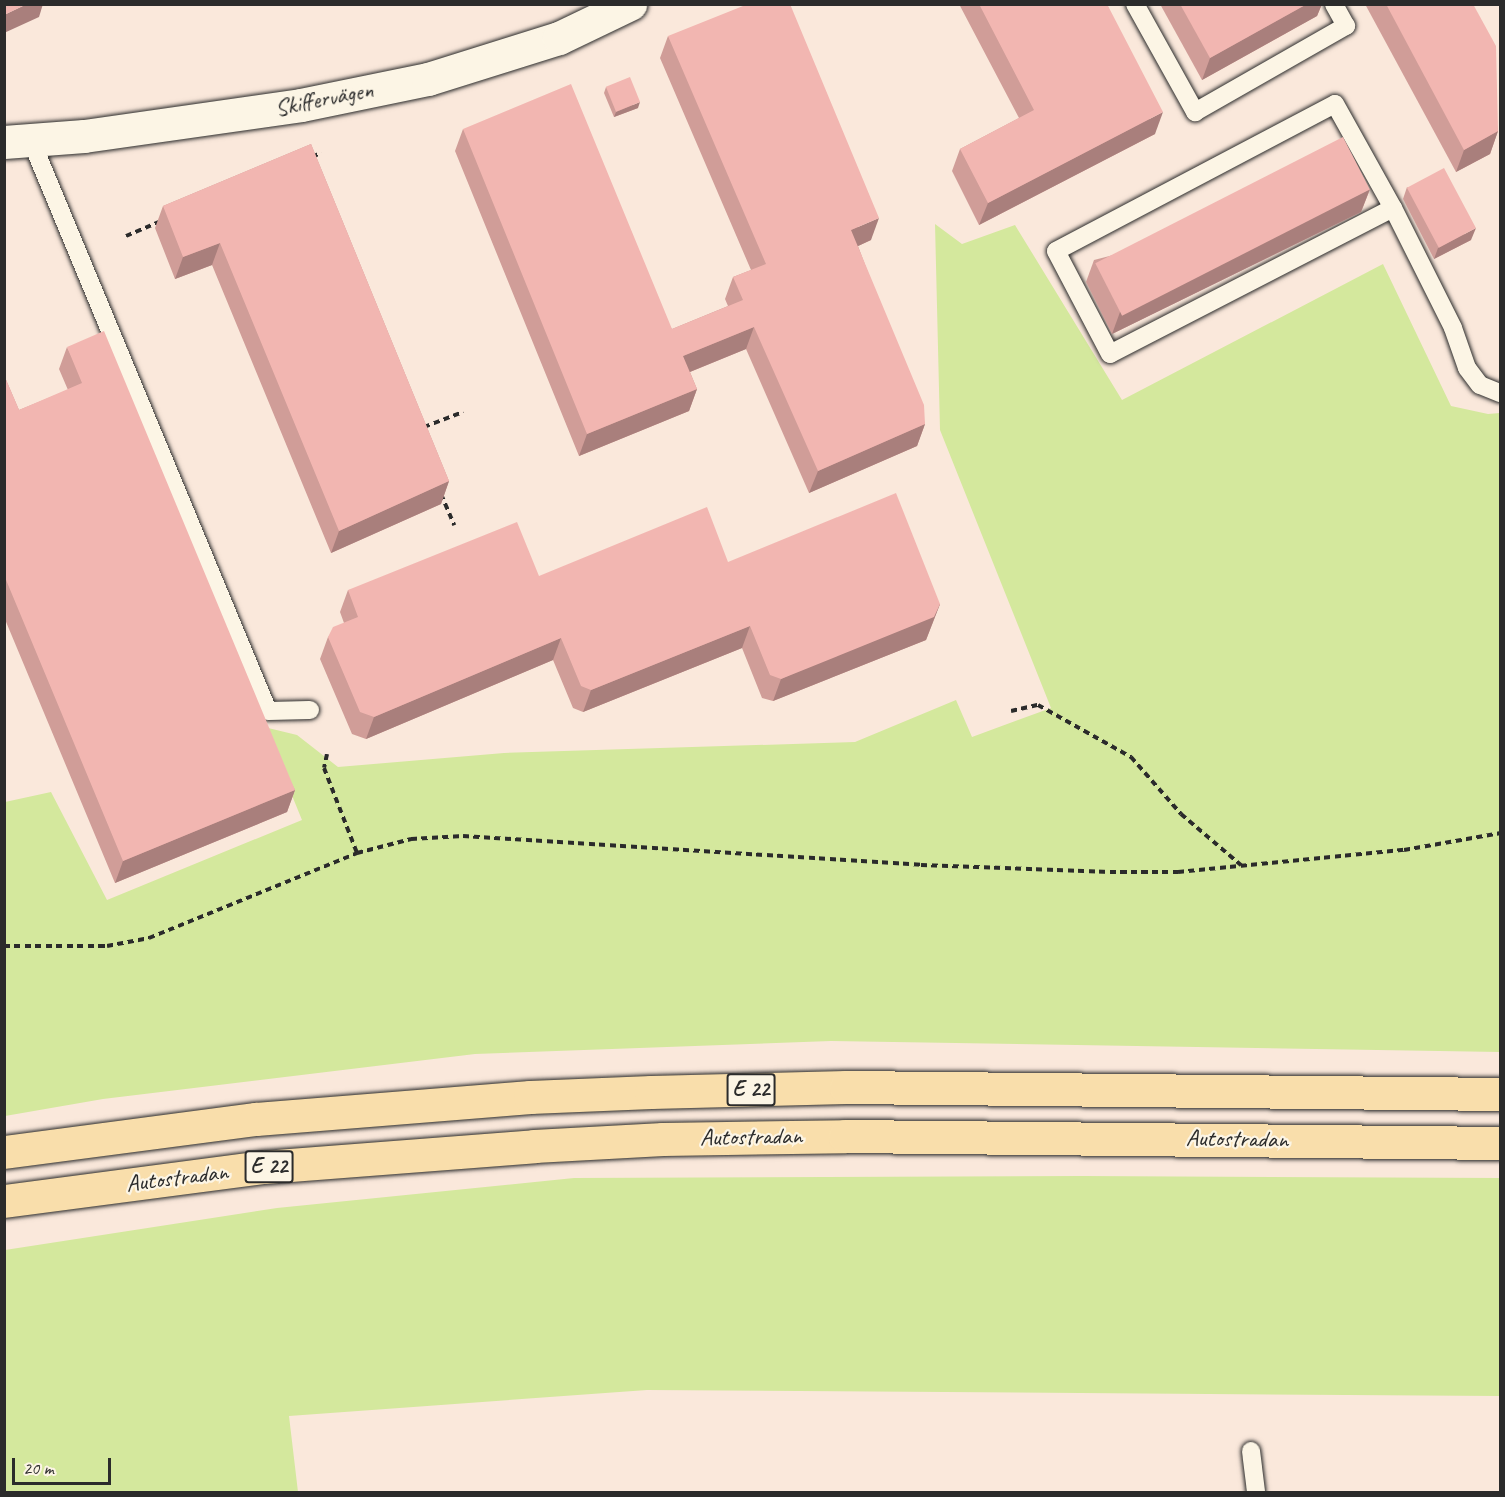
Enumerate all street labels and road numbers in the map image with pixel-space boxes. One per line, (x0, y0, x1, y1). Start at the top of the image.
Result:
street label: Skiffervägen (272, 75, 376, 123)
road number: E 22 (726, 1071, 777, 1109)
street label: Autostradan (700, 1122, 802, 1152)
street label: Autostradan (1186, 1124, 1288, 1154)
road number: E 22 (244, 1148, 294, 1186)
street label: Autostradan (124, 1157, 230, 1199)

